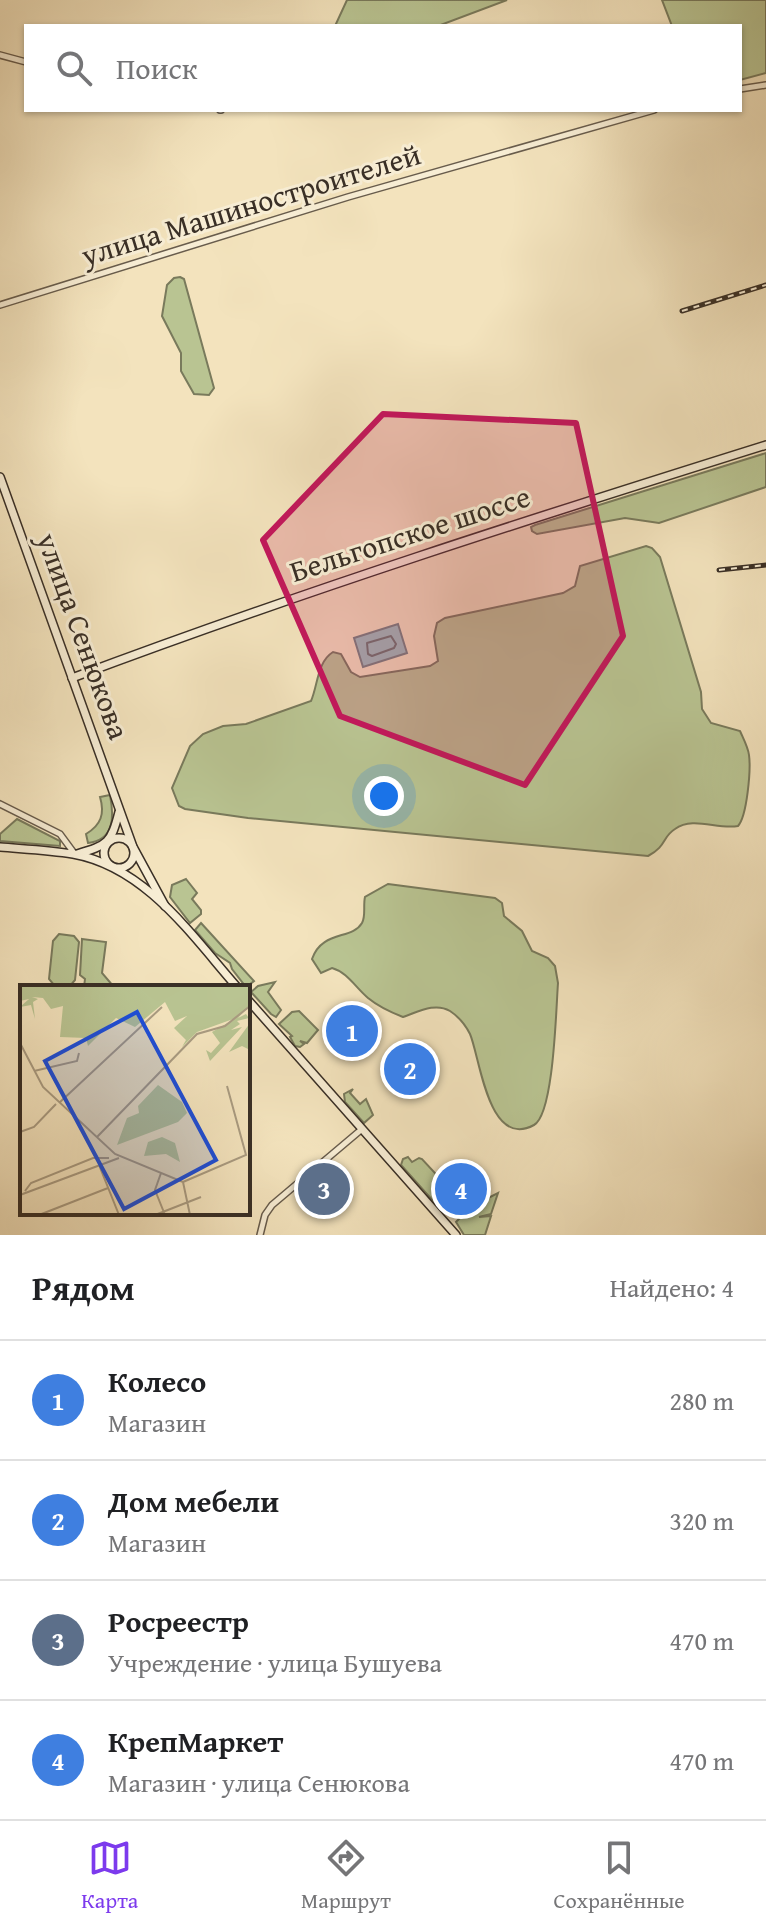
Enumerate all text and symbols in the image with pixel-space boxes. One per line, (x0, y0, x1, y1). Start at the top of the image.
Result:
search box (24, 24, 742, 112)
icon: search (52, 46, 96, 90)
text: Поиск (116, 46, 198, 90)
street label: улица Машиностроителей (75, 131, 426, 277)
street label: Бельгопское шоссе (284, 473, 536, 593)
street label: улица Сенюкова (26, 525, 142, 746)
your location (364, 776, 404, 816)
inset map (20, 985, 250, 1215)
pin: 1 (326, 1001, 378, 1061)
pin: 2 (384, 1039, 436, 1099)
pin: 3 (298, 1159, 350, 1219)
pin: 4 (435, 1159, 487, 1219)
text: Рядом (32, 1263, 135, 1312)
text: Найдено: 4 (610, 1268, 734, 1307)
text: Колесо (108, 1359, 206, 1403)
text: 1 (51, 1381, 65, 1420)
text: 280 m (669, 1381, 734, 1420)
text: Магазин (108, 1403, 206, 1442)
text: Дом мебели (108, 1479, 279, 1523)
text: 2 (51, 1501, 65, 1540)
text: 320 m (669, 1501, 734, 1540)
text: Магазин (108, 1523, 206, 1562)
text: Росреестр (108, 1599, 249, 1643)
text: 3 (51, 1621, 65, 1660)
text: 470 m (669, 1621, 734, 1660)
text: Учреждение · улица Бушуева (108, 1643, 442, 1682)
text: КрепМаркет (108, 1719, 283, 1763)
text: 4 (51, 1741, 65, 1780)
text: 470 m (669, 1741, 734, 1780)
text: Магазин · улица Сенюкова (108, 1763, 410, 1802)
tab: Карта (81, 1836, 138, 1916)
tab: Маршрут (301, 1836, 391, 1916)
tab: Сохранённые (554, 1836, 685, 1916)

